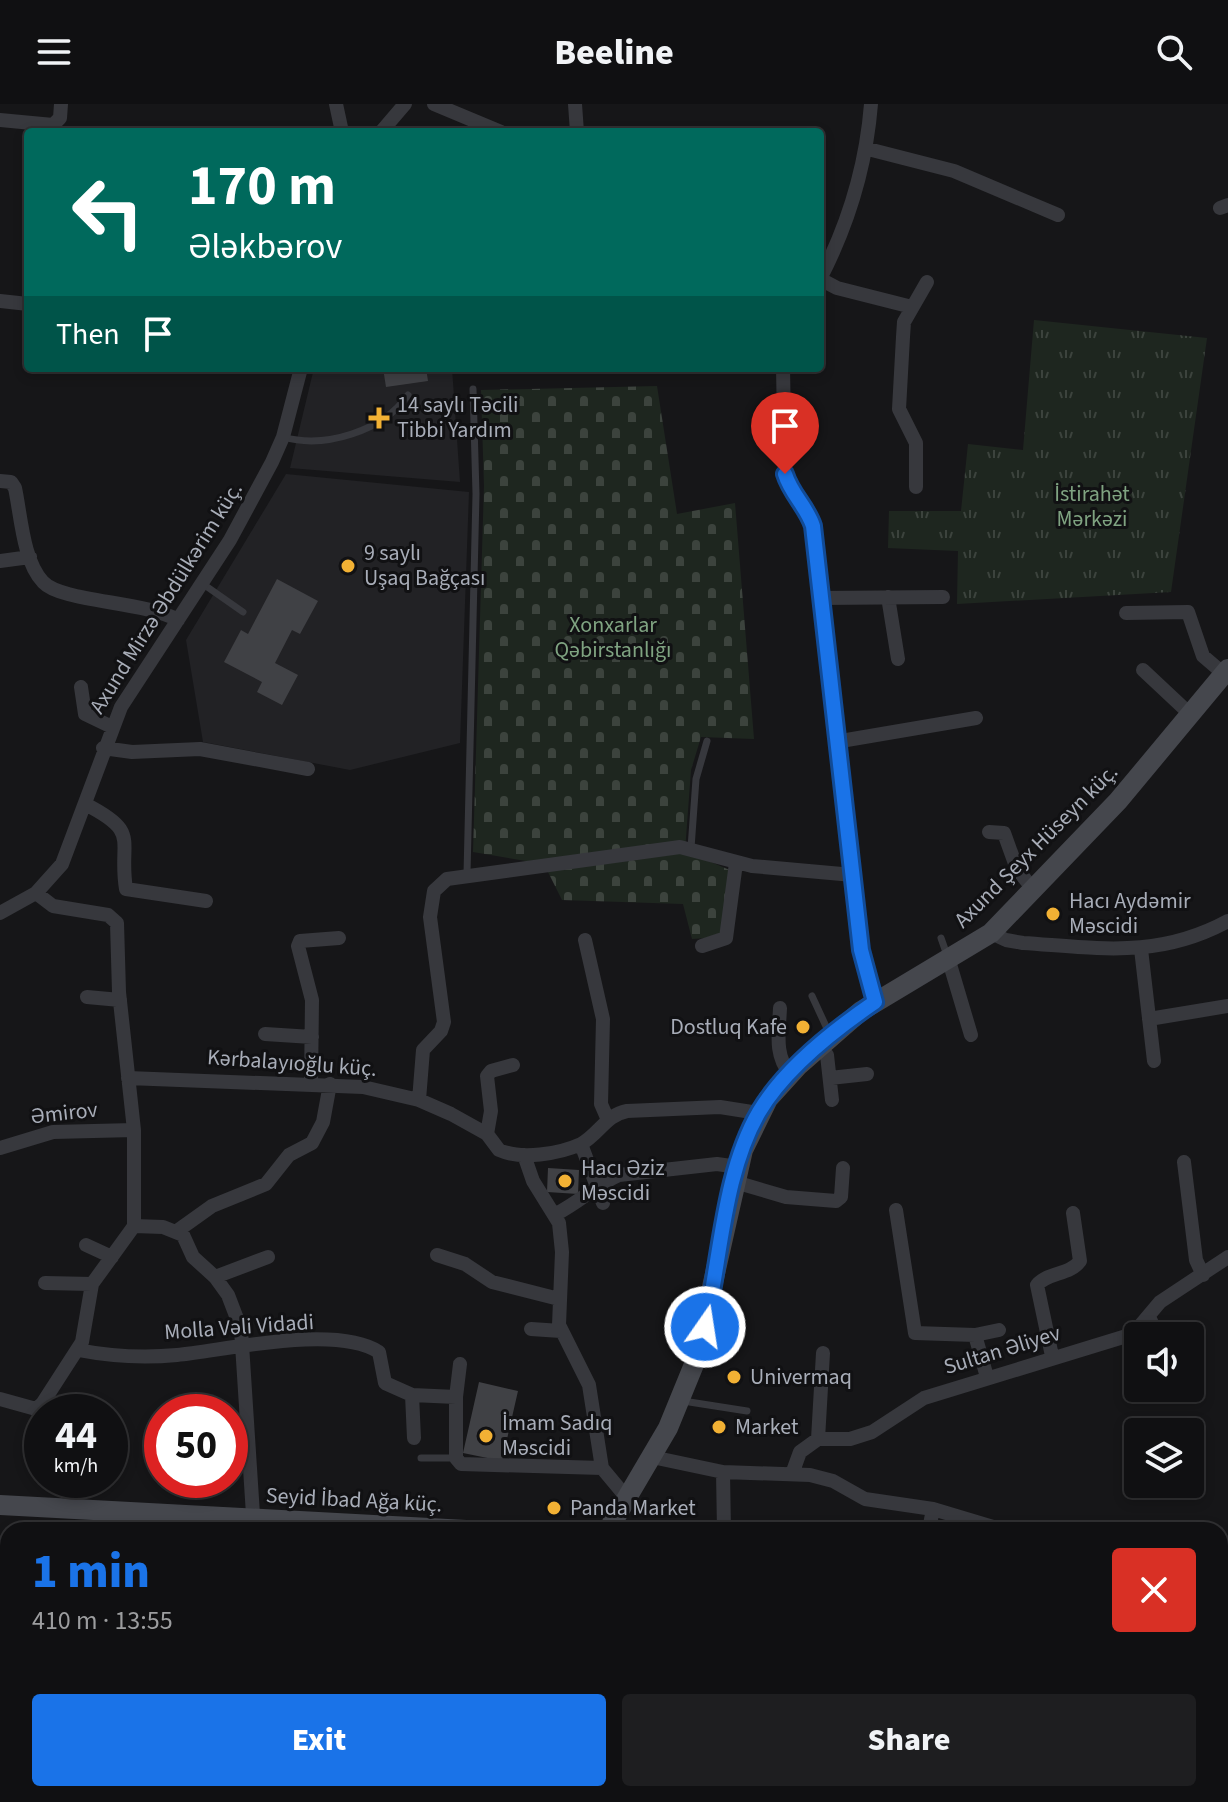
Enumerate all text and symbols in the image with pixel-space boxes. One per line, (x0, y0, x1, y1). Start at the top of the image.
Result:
text: Beeline (554, 27, 674, 78)
icon: menu (32, 30, 76, 74)
icon: search (1152, 30, 1196, 74)
text: 170 m (188, 147, 336, 226)
icon: left (56, 160, 160, 264)
text: Ələkbərov (188, 221, 342, 272)
icon: arrive (136, 312, 180, 356)
text: Then (56, 313, 120, 356)
place label: 14 saylı Təcili Tibbi Yardım (397, 389, 518, 446)
pin (751, 392, 819, 474)
icon: arrive (763, 404, 807, 448)
marker: 14 saylı Təcili Tibbi Yardım (368, 407, 390, 429)
street label: Axund Mirzə Əbdülkərim küç. (82, 476, 250, 720)
park label: İstirahət Mərkəzi (1054, 478, 1130, 535)
place label: 9 saylı Uşaq Bağçası (364, 537, 485, 594)
marker: 9 saylı Uşaq Bağçası (339, 557, 357, 575)
park label: Xonxarlar Qəbirstanlığı (554, 609, 672, 666)
street label: Axund Şeyx Hüseyn küç. (947, 757, 1125, 935)
place label: Hacı Aydəmir Məscidi (1069, 885, 1191, 942)
marker: Hacı Aydəmir Məscidi (1044, 905, 1062, 923)
place label: Dostluq Kafe (670, 1011, 787, 1043)
marker: Dostluq Kafe (794, 1018, 812, 1036)
street label: Kərbalayıoğlu küç. (206, 1041, 378, 1085)
street label: Əmirov (29, 1093, 100, 1132)
place label: Hacı Əziz Məscidi (581, 1152, 665, 1209)
marker: Hacı Əziz Məscidi (556, 1172, 574, 1190)
position arrow (663, 1285, 747, 1369)
street label: Molla Vəli Vidadi (163, 1306, 315, 1348)
street label: Sultan Əliyev (940, 1317, 1065, 1383)
map controls (1124, 1322, 1204, 1498)
button: sound (1124, 1322, 1204, 1402)
place label: Univermaq (750, 1361, 852, 1393)
marker: Univermaq (725, 1368, 743, 1386)
speed limit sign: 50 (144, 1394, 248, 1498)
text: 44 (55, 1407, 97, 1464)
place label: İmam Sadıq Məscidi (502, 1407, 612, 1464)
place label: Market (735, 1411, 799, 1443)
marker: Market (710, 1418, 728, 1436)
button: layers (1124, 1418, 1204, 1498)
marker: İmam Sadıq Məscidi (477, 1427, 495, 1445)
text: km/h (54, 1452, 98, 1480)
street label: Seyid İbad Ağa küç. (265, 1479, 443, 1521)
place label: Panda Market (570, 1492, 696, 1524)
marker: Panda Market (545, 1499, 563, 1517)
text: 1 min (32, 1538, 150, 1606)
button: close (1112, 1548, 1196, 1632)
text: 410 m · 13:55 (32, 1602, 173, 1639)
button: Exit (32, 1694, 606, 1786)
button: Share (622, 1694, 1196, 1786)

